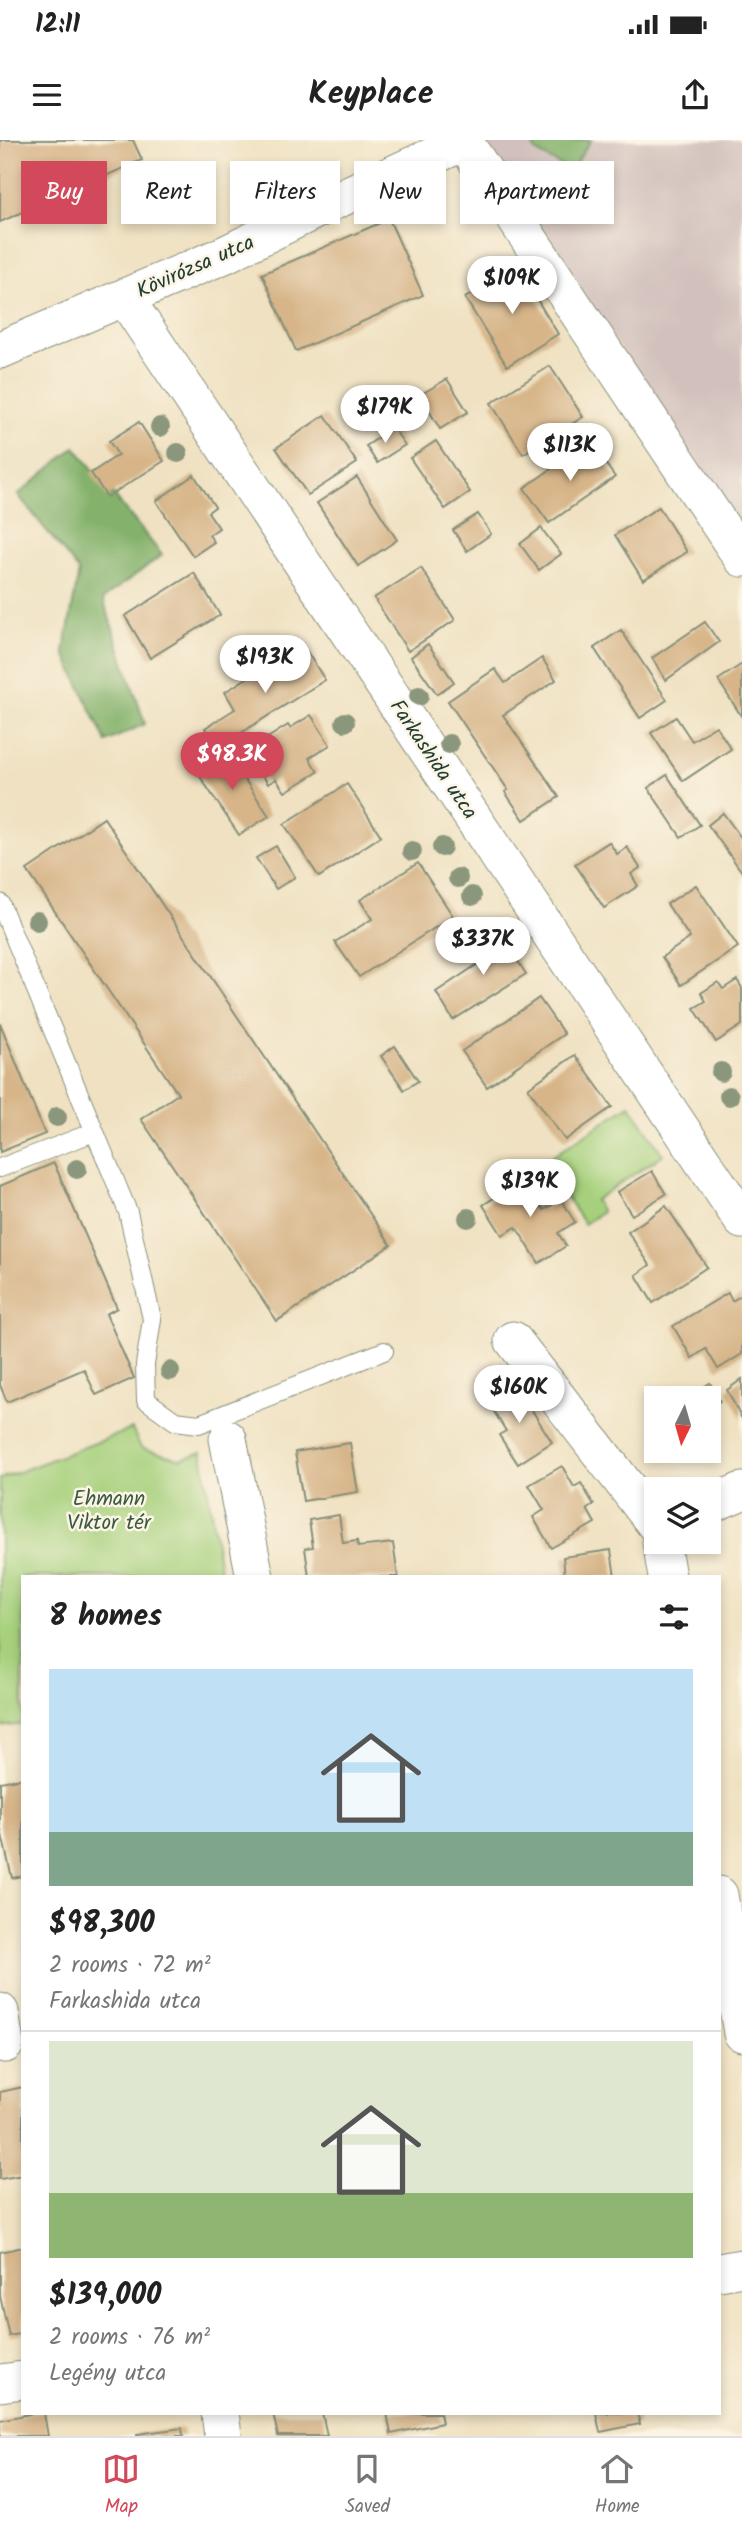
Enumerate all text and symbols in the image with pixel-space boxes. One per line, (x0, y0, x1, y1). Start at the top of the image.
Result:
text: 12:11 (35, 4, 80, 46)
text: Keyplace (309, 69, 433, 120)
icon: menu (28, 76, 66, 114)
icon: share (676, 76, 714, 114)
chip: Buy (21, 161, 107, 224)
chip: Rent (121, 161, 216, 224)
chip: Filters (230, 161, 340, 224)
chip: New (354, 161, 446, 224)
chip: Apartment (460, 161, 614, 224)
street label: Kövirózsa utca (131, 227, 260, 308)
pin: $109K (463, 256, 561, 316)
text: $109K (483, 261, 541, 297)
pin: $179K (336, 386, 434, 445)
text: $179K (357, 390, 413, 426)
pin: $113K (521, 424, 619, 483)
text: $113K (543, 428, 597, 464)
pin: $193K (216, 636, 314, 695)
text: $193K (236, 640, 294, 676)
street label: Farkashida utca (380, 693, 485, 827)
pin: $98.3K (175, 732, 289, 792)
text: $98.3K (197, 737, 267, 773)
pin: $337K (434, 918, 532, 977)
text: $337K (451, 922, 515, 958)
pin: $139K (481, 1160, 579, 1219)
text: $139K (501, 1164, 559, 1200)
pin: $160K (470, 1366, 568, 1425)
text: $160K (490, 1370, 548, 1406)
north arrow (644, 1386, 721, 1463)
map controls (644, 1386, 721, 1554)
button: layers (644, 1477, 721, 1554)
park label: Ehmann Viktor tér (67, 1483, 152, 1540)
text: 8 homes (49, 1593, 162, 1641)
icon: filters (655, 1598, 693, 1636)
icon: home (308, 1715, 434, 1841)
text: $98,300 (49, 1900, 155, 1948)
text: 2 rooms · 72 m² (49, 1948, 211, 1984)
text: Farkashida utca (49, 1984, 201, 2020)
icon: home (308, 2087, 434, 2213)
text: $139,000 (49, 2272, 161, 2320)
text: 2 rooms · 76 m² (49, 2320, 210, 2356)
text: Legény utca (49, 2356, 166, 2392)
tab: Map (102, 2450, 140, 2522)
tab: Saved (345, 2450, 390, 2522)
tab: Home (595, 2450, 640, 2522)

